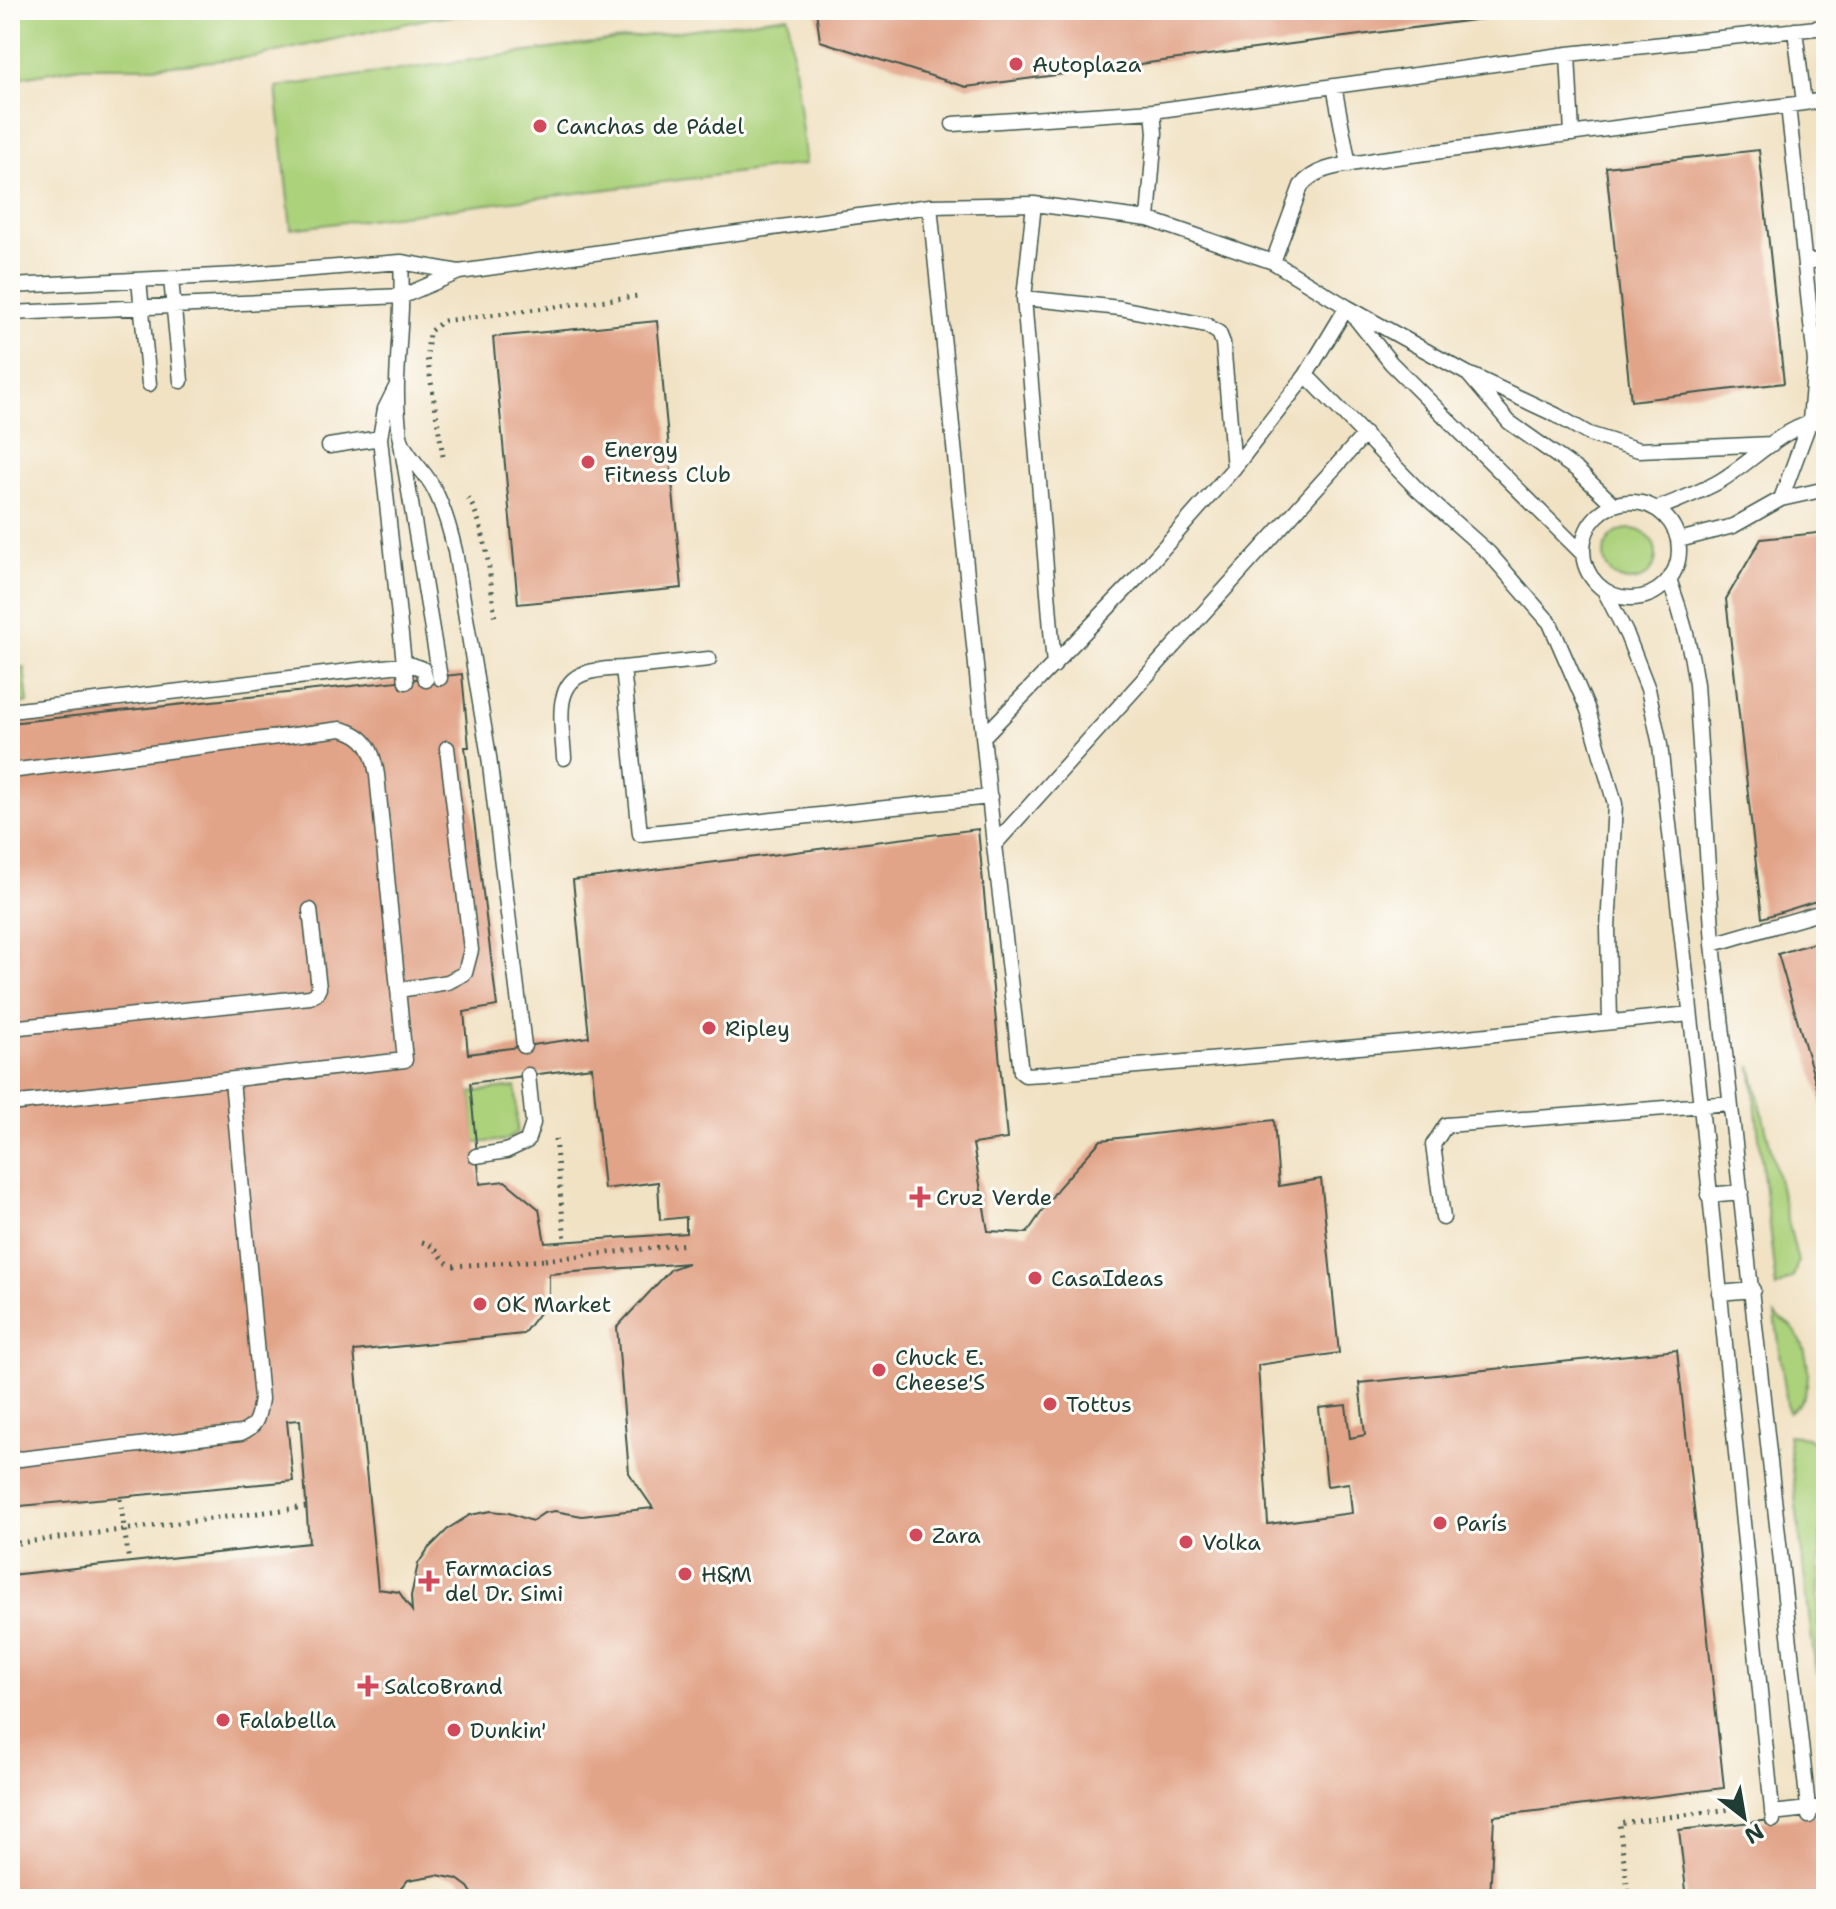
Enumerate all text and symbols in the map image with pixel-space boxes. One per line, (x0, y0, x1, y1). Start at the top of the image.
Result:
place label: Autoplaza (1032, 50, 1142, 79)
marker: Autoplaza (1007, 55, 1025, 73)
place label: Canchas de Pádel (556, 112, 744, 141)
marker: Canchas de Pádel (531, 117, 549, 135)
place label: Energy Fitness Club (604, 435, 731, 489)
marker: Energy Fitness Club (579, 453, 597, 471)
place label: Ripley (725, 1014, 790, 1043)
marker: Ripley (700, 1019, 718, 1037)
place label: Cruz Verde (936, 1183, 1052, 1212)
marker: Cruz Verde (911, 1188, 929, 1206)
place label: CasaIdeas (1051, 1264, 1164, 1293)
marker: CasaIdeas (1026, 1269, 1044, 1287)
place label: OK Market (496, 1290, 611, 1319)
marker: OK Market (471, 1295, 489, 1313)
place label: Chuck E. Cheese'S (895, 1343, 985, 1397)
marker: Chuck E. Cheese'S (870, 1361, 888, 1379)
place label: Tottus (1066, 1390, 1132, 1419)
marker: Tottus (1041, 1395, 1059, 1413)
place label: París (1456, 1509, 1507, 1538)
marker: París (1431, 1514, 1449, 1532)
place label: Zara (932, 1521, 981, 1550)
marker: Zara (907, 1526, 925, 1544)
place label: Volka (1202, 1528, 1261, 1557)
marker: Volka (1177, 1533, 1195, 1551)
place label: Farmacias del Dr. Simi (445, 1554, 564, 1608)
place label: H&M (701, 1560, 752, 1589)
marker: H&M (676, 1565, 694, 1583)
marker: Farmacias del Dr. Simi (420, 1572, 438, 1590)
place label: SalcoBrand (384, 1672, 503, 1701)
marker: SalcoBrand (359, 1677, 377, 1695)
place label: Falabella (239, 1706, 336, 1735)
marker: Falabella (214, 1711, 232, 1729)
place label: Dunkin' (470, 1716, 547, 1745)
marker: Dunkin' (445, 1721, 463, 1739)
north arrow (1704, 1777, 1784, 1857)
text: N (1739, 1817, 1769, 1851)

